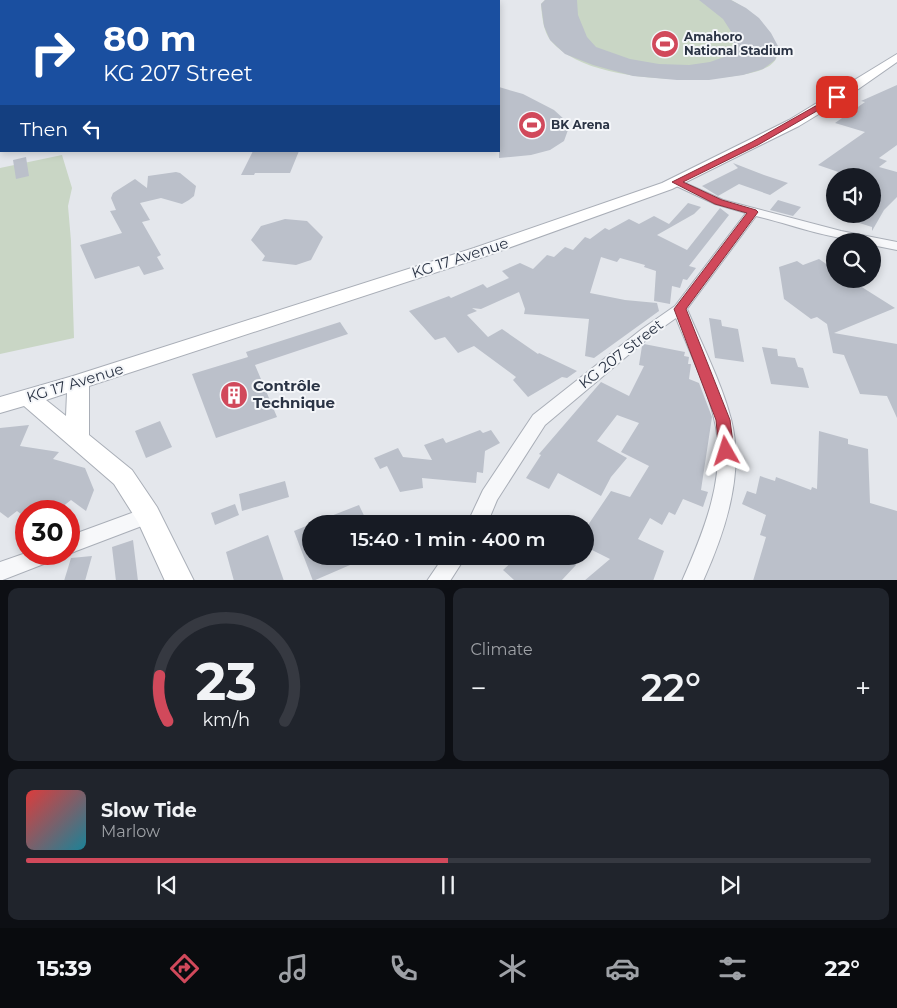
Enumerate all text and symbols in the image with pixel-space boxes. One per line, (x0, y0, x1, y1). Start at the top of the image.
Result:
text: 80 m (103, 17, 197, 60)
icon: right (20, 20, 85, 85)
sports icon: Amahoro National Stadium (650, 29, 680, 59)
place label: Amahoro National Stadium (683, 29, 793, 58)
text: KG 207 Street (103, 60, 253, 87)
pin (816, 76, 858, 118)
icon: arrive (823, 83, 851, 111)
sports icon: BK Arena (517, 110, 547, 140)
icon: left (78, 115, 106, 143)
place label: BK Arena (551, 117, 610, 132)
text: Then (20, 118, 68, 141)
map controls (826, 168, 881, 288)
button: sound (826, 168, 881, 223)
street label: KG 17 Avenue (409, 233, 511, 282)
button: search (826, 233, 881, 288)
street label: KG 207 Street (575, 315, 667, 393)
street label: KG 17 Avenue (24, 359, 126, 406)
place label: Contrôle Technique (253, 376, 335, 412)
building icon: Contrôle Technique (219, 380, 249, 410)
position arrow (699, 424, 751, 476)
speed limit sign: 30 (15, 500, 80, 565)
text: 15:40 · 1 min · 400 m (350, 528, 546, 551)
text: Climate (471, 640, 533, 659)
text: 23 (196, 650, 257, 713)
text: 22° (641, 664, 701, 711)
text: − (471, 671, 487, 705)
text: + (855, 671, 871, 705)
text: km/h (202, 709, 250, 730)
text: Slow Tide (101, 799, 197, 822)
text: Marlow (101, 822, 160, 841)
icon: previous (153, 871, 181, 899)
icon: pause (434, 871, 462, 899)
icon: next (716, 871, 744, 899)
icon: directions (167, 951, 202, 986)
icon: music (276, 951, 311, 986)
icon: phone (386, 951, 421, 986)
icon: climate (495, 951, 530, 986)
icon: car (605, 951, 640, 986)
icon: filters (715, 951, 750, 986)
text: 15:39 (37, 955, 92, 982)
text: 22° (824, 955, 860, 982)

